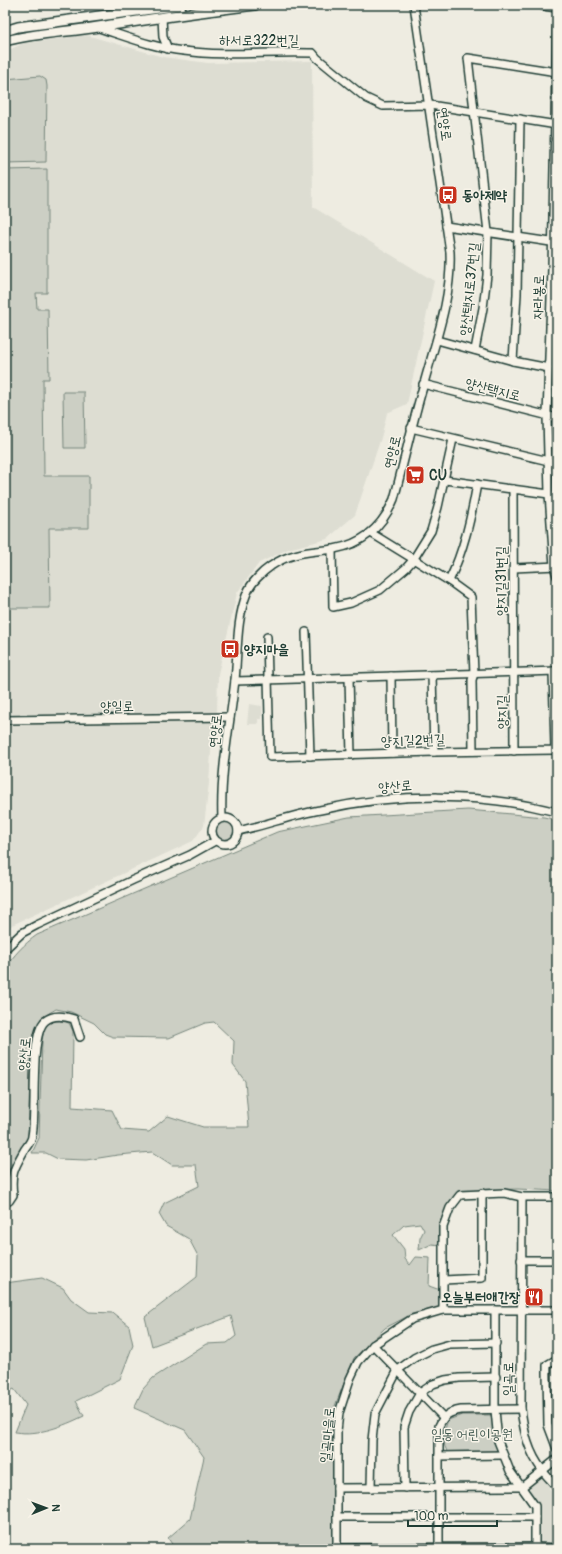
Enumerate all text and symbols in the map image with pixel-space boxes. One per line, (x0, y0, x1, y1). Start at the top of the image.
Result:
street label: 하서로322번길 (219, 32, 300, 49)
street label: 연양로 (434, 106, 455, 142)
bus stop icon: 동아제약 (437, 184, 459, 206)
place label: 동아제약 (462, 187, 508, 204)
street label: 양산택지로37번길 (456, 241, 483, 337)
street label: 자라봉로 (529, 274, 548, 320)
street label: 양산택지로 (463, 374, 522, 405)
street label: 연양로 (380, 434, 405, 470)
supermarket icon: CU (404, 464, 426, 486)
place label: CU (429, 467, 447, 484)
street label: 양지길31번길 (493, 545, 510, 616)
bus stop icon: 양지마을 (219, 638, 241, 660)
place label: 양지마을 (244, 641, 289, 658)
street label: 양지길 (494, 694, 511, 729)
street label: 양일로 (100, 698, 134, 715)
street label: 연양로 (205, 713, 226, 749)
street label: 양지길2번길 (381, 731, 446, 750)
street label: 양산로 (378, 777, 412, 796)
street label: 양산로 (15, 1036, 34, 1072)
restaurant icon: 오늘부터애간장 (523, 1286, 545, 1308)
place label: 오늘부터애간장 (441, 1289, 521, 1306)
street label: 일곡로 (500, 1362, 517, 1396)
street label: 일곡마을로 (317, 1406, 338, 1464)
park label: 일동 어린이공원 (431, 1426, 513, 1443)
north arrow (26, 1488, 66, 1528)
scale bar (408, 1502, 497, 1528)
text: N (49, 1504, 62, 1512)
text: 100 m (414, 1509, 449, 1524)

